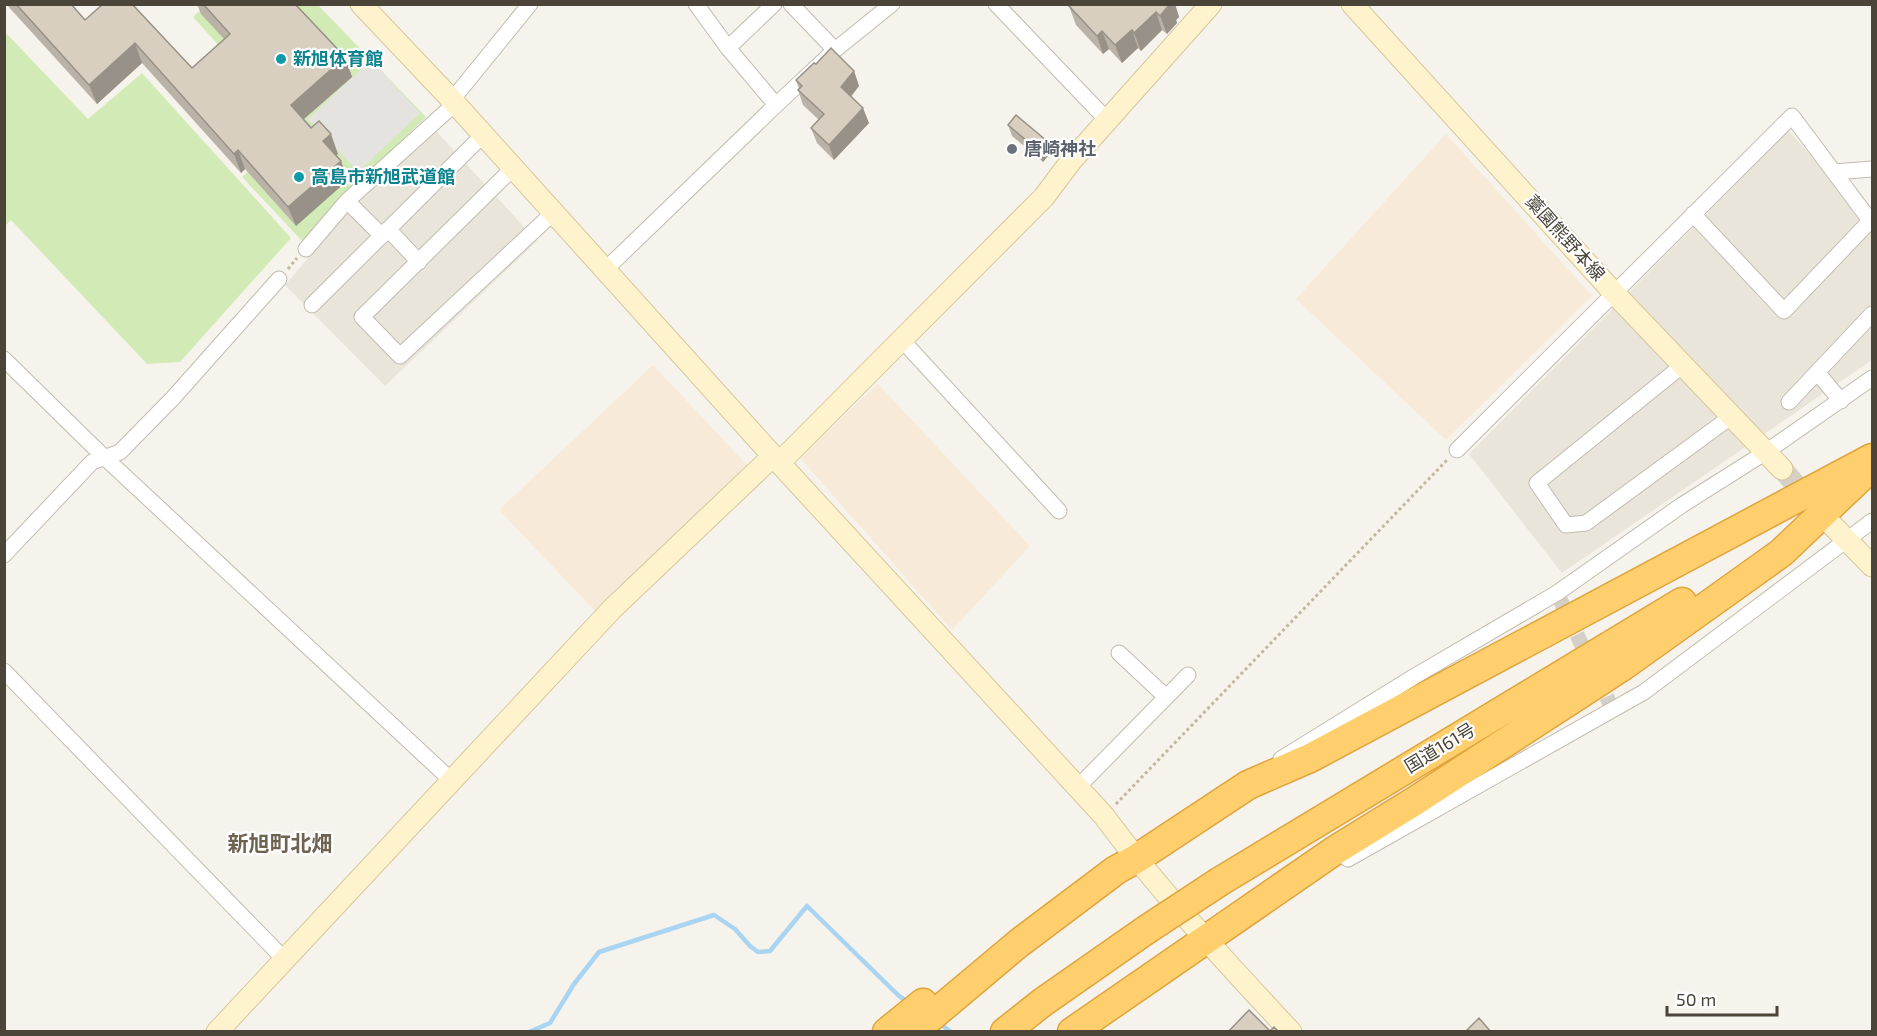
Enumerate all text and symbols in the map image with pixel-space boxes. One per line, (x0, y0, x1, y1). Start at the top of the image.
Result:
place label: 新旭体育館 (293, 47, 383, 69)
marker: 新旭体育館 (274, 52, 288, 66)
place label: 唐崎神社 (1024, 137, 1096, 159)
marker: 唐崎神社 (1005, 142, 1019, 156)
place label: 高島市新旭武道館 (311, 165, 455, 187)
marker: 高島市新旭武道館 (292, 170, 306, 184)
street label: 藁園熊野本線 (1521, 190, 1610, 285)
street label: 国道161号 (1400, 717, 1479, 777)
district label: 新旭町北畑 (228, 830, 333, 855)
scale bar (1667, 979, 1776, 1017)
text: 50 m (1676, 988, 1716, 1010)

